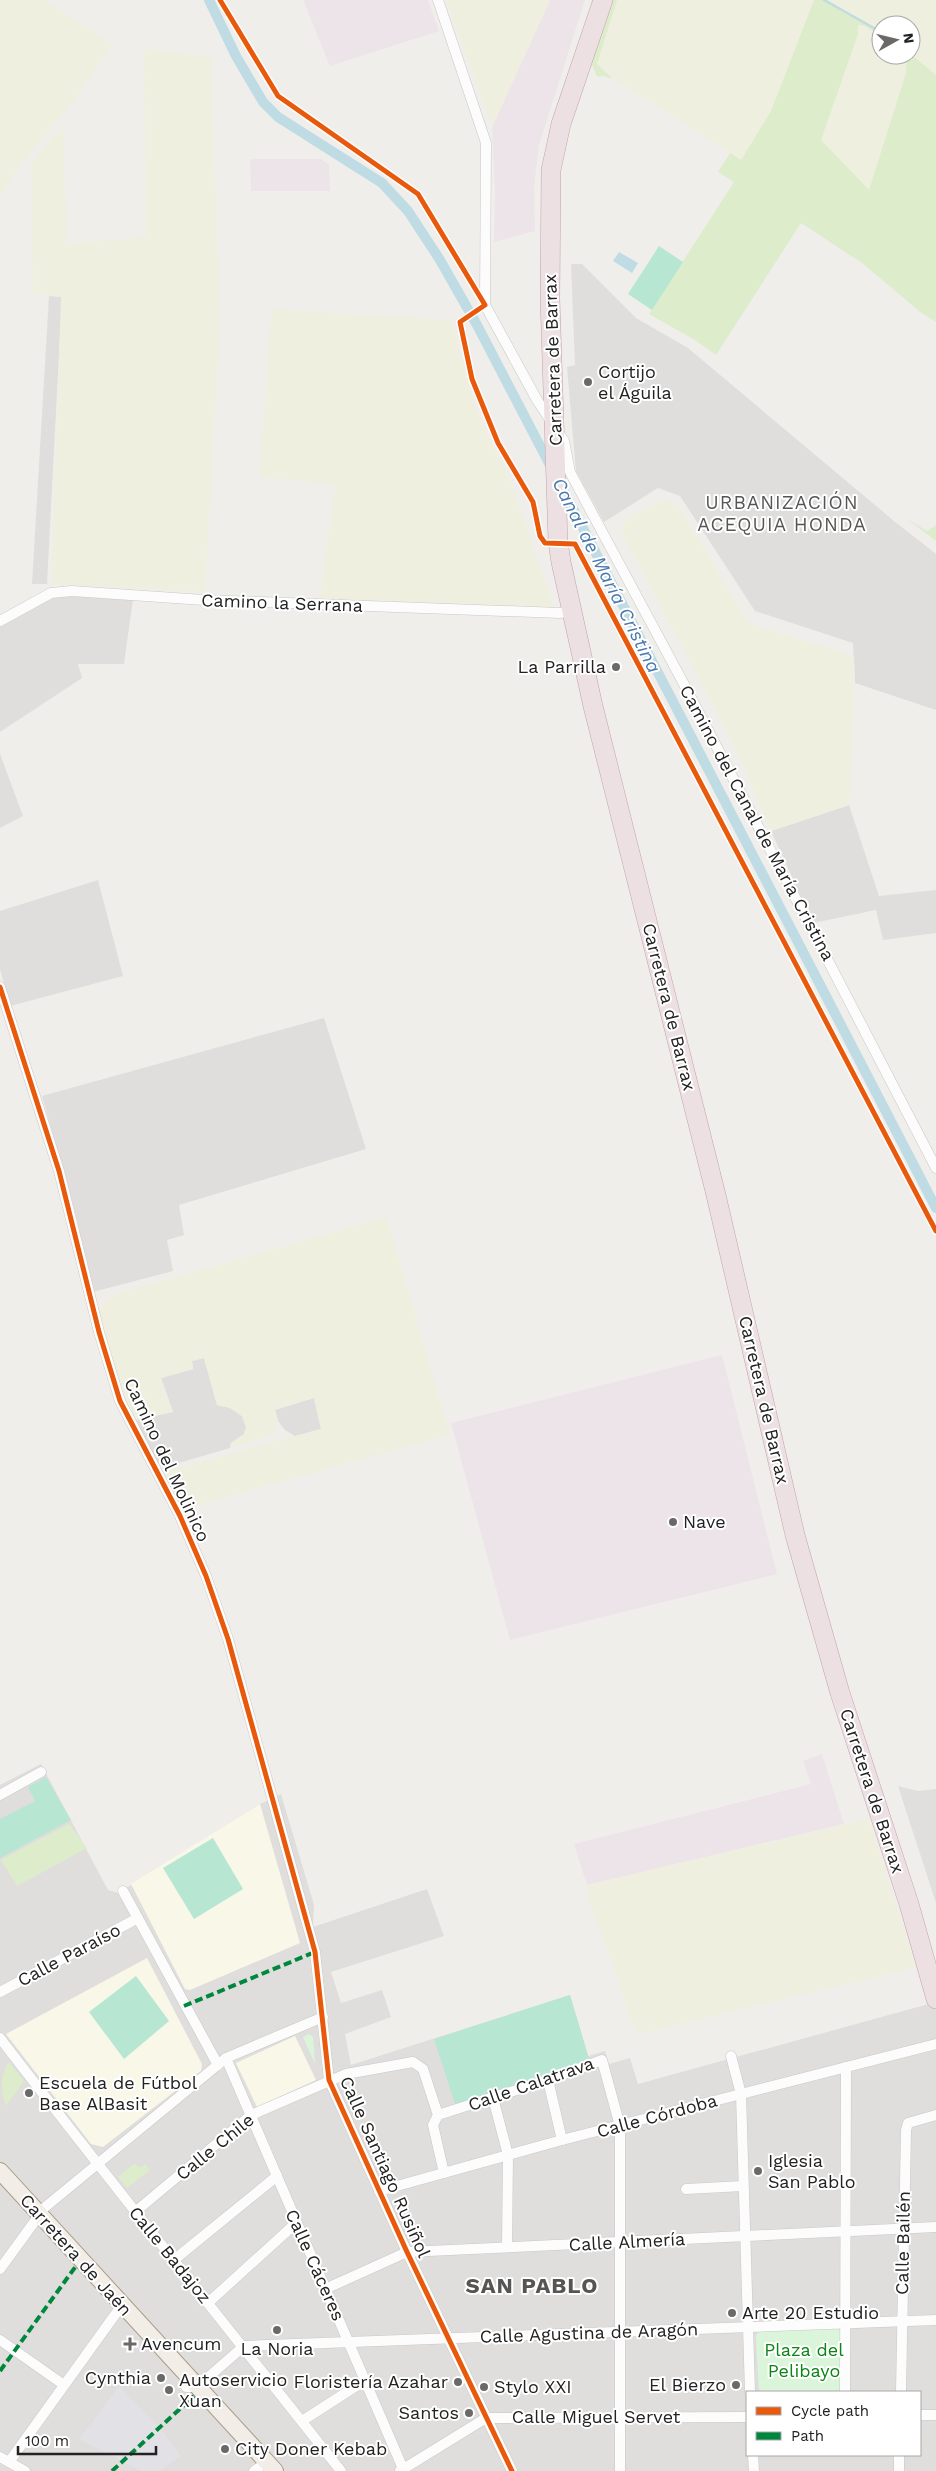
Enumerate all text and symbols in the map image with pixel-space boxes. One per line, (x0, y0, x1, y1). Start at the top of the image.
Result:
north arrow (871, 15, 921, 65)
text: N (900, 32, 918, 44)
street label: Carretera de Barrax (539, 274, 566, 446)
place label: Cortijo el Águila (598, 361, 672, 403)
marker: Cortijo el Águila (582, 376, 594, 388)
water label: Canal de María Cristina (547, 474, 666, 677)
district label: URBANIZACIÓN ACEQUIA HONDA (697, 491, 867, 536)
street label: Camino la Serrana (201, 589, 363, 616)
place label: La Parrilla (517, 656, 606, 677)
marker: La Parrilla (610, 661, 622, 673)
street label: Camino del Canal de María Cristina (676, 681, 839, 964)
street label: Carretera de Barrax (638, 921, 700, 1093)
street label: Carretera de Barrax (735, 1314, 794, 1486)
street label: Camino del Molinico (120, 1375, 215, 1545)
place label: Nave (683, 1511, 726, 1532)
marker: Nave (667, 1516, 679, 1528)
street label: Carretera de Barrax (836, 1706, 909, 1876)
street label: Calle Paraíso (14, 1919, 124, 1990)
street label: Calle Calatrava (465, 2052, 597, 2115)
place label: Escuela de Fútbol Base AlBasit (39, 2072, 198, 2114)
street label: Calle Santiago Rusiñol (336, 2073, 435, 2261)
marker: Escuela de Fútbol Base AlBasit (23, 2087, 35, 2099)
street label: Calle Córdoba (594, 2089, 719, 2142)
street label: Calle Chile (171, 2109, 258, 2184)
place label: Iglesia San Pablo (768, 2150, 856, 2192)
marker: Iglesia San Pablo (752, 2165, 764, 2177)
street label: Carretera de Jaén (16, 2189, 137, 2320)
street label: Calle Bailén (891, 2191, 914, 2295)
street label: Calle Badajoz (125, 2202, 216, 2307)
street label: Calle Cáceres (281, 2206, 349, 2324)
street label: Calle Almería (568, 2228, 686, 2255)
district label: SAN PABLO (466, 2273, 598, 2298)
place label: Arte 20 Estudio (742, 2302, 879, 2323)
marker: Arte 20 Estudio (726, 2307, 738, 2319)
street label: Calle Agustina de Aragón (479, 2318, 699, 2347)
marker: La Noria (271, 2324, 283, 2336)
place label: Avencum (141, 2333, 222, 2354)
marker: Avencum (123, 2337, 137, 2351)
place label: La Noria (241, 2338, 313, 2359)
park label: Plaza del Pelibayo (764, 2339, 844, 2381)
place label: Cynthia (85, 2367, 151, 2388)
place label: Autoservicio Xuan (179, 2369, 287, 2411)
place label: Floristería Azahar (293, 2371, 448, 2392)
marker: Cynthia (155, 2372, 167, 2384)
place label: El Bierzo (649, 2374, 726, 2395)
marker: Floristería Azahar (452, 2376, 464, 2388)
place label: Stylo XXI (494, 2376, 572, 2397)
marker: El Bierzo (730, 2379, 742, 2391)
marker: Stylo XXI (478, 2381, 490, 2393)
marker: Autoservicio Xuan (163, 2384, 175, 2396)
legend (746, 2391, 921, 2456)
place label: Santos (399, 2402, 459, 2423)
text: Cycle path (791, 2402, 869, 2420)
street label: Calle Miguel Servet (512, 2406, 681, 2427)
marker: Santos (463, 2407, 475, 2419)
scale bar (18, 2424, 155, 2456)
text: Path (791, 2427, 824, 2445)
text: 100 m (25, 2432, 69, 2450)
place label: City Doner Kebab (235, 2438, 387, 2459)
marker: City Doner Kebab (219, 2443, 231, 2455)

